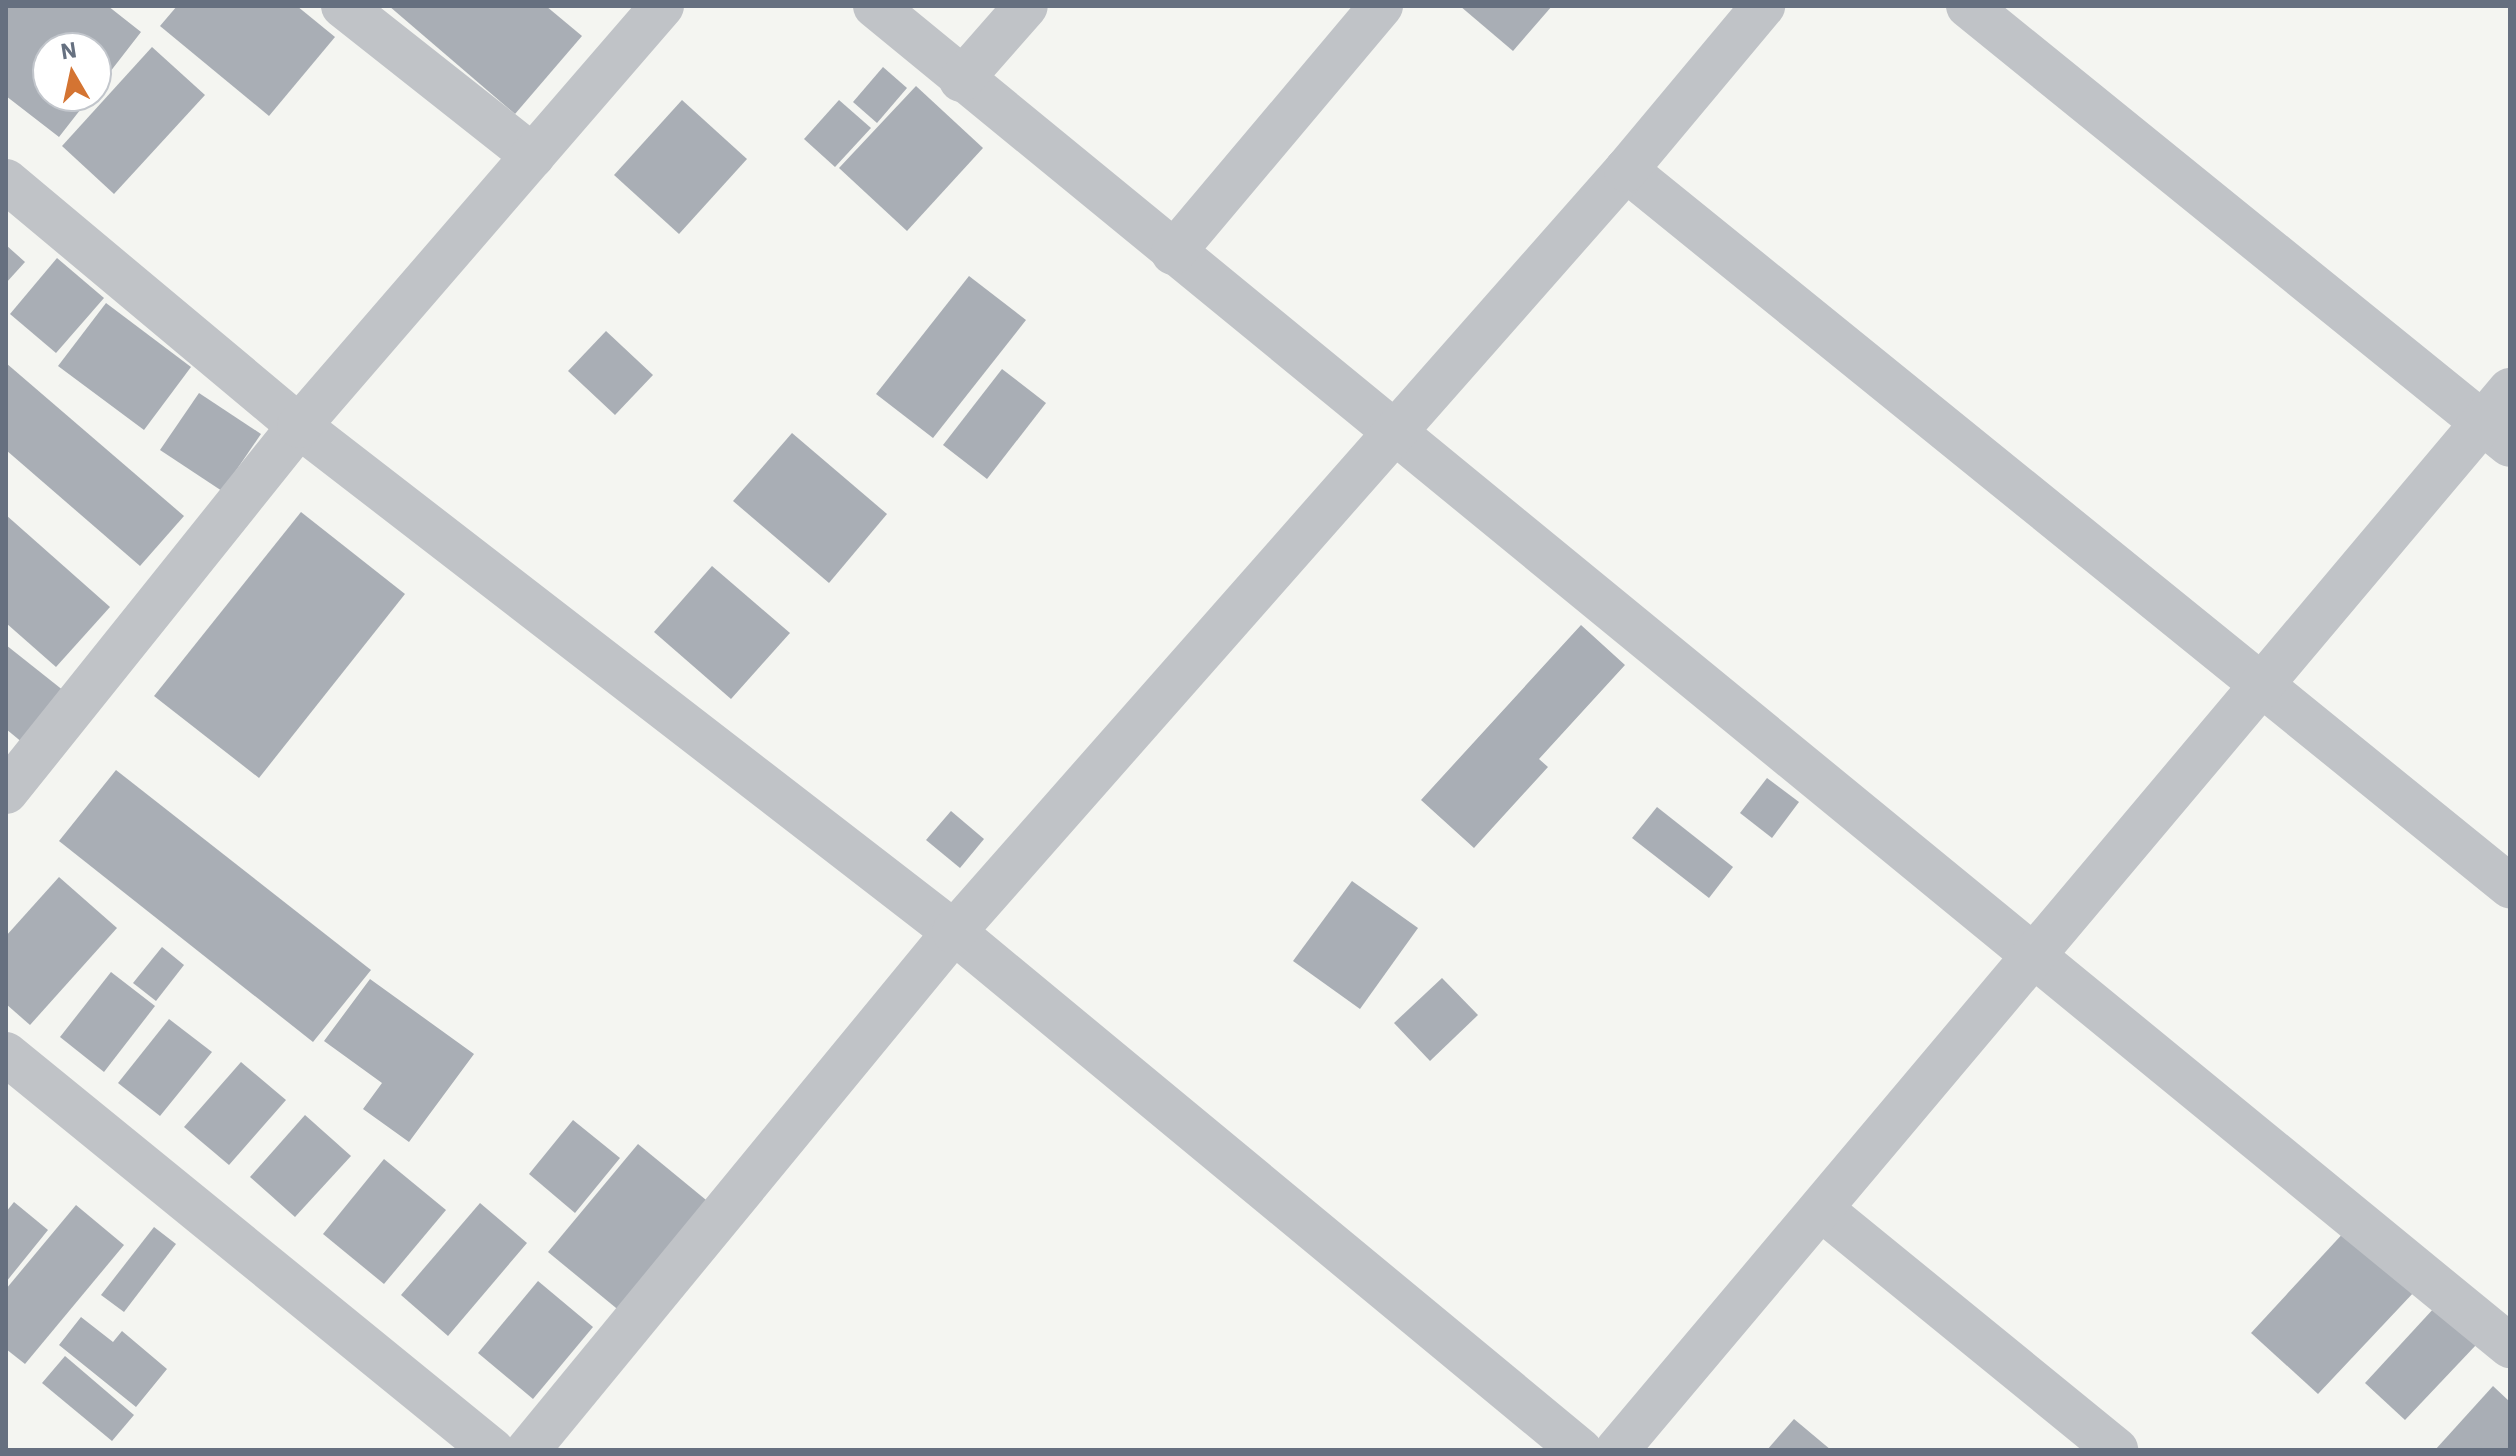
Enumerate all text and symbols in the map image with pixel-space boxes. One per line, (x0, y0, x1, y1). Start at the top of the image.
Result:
north arrow (32, 32, 112, 112)
text: N (58, 34, 79, 65)

